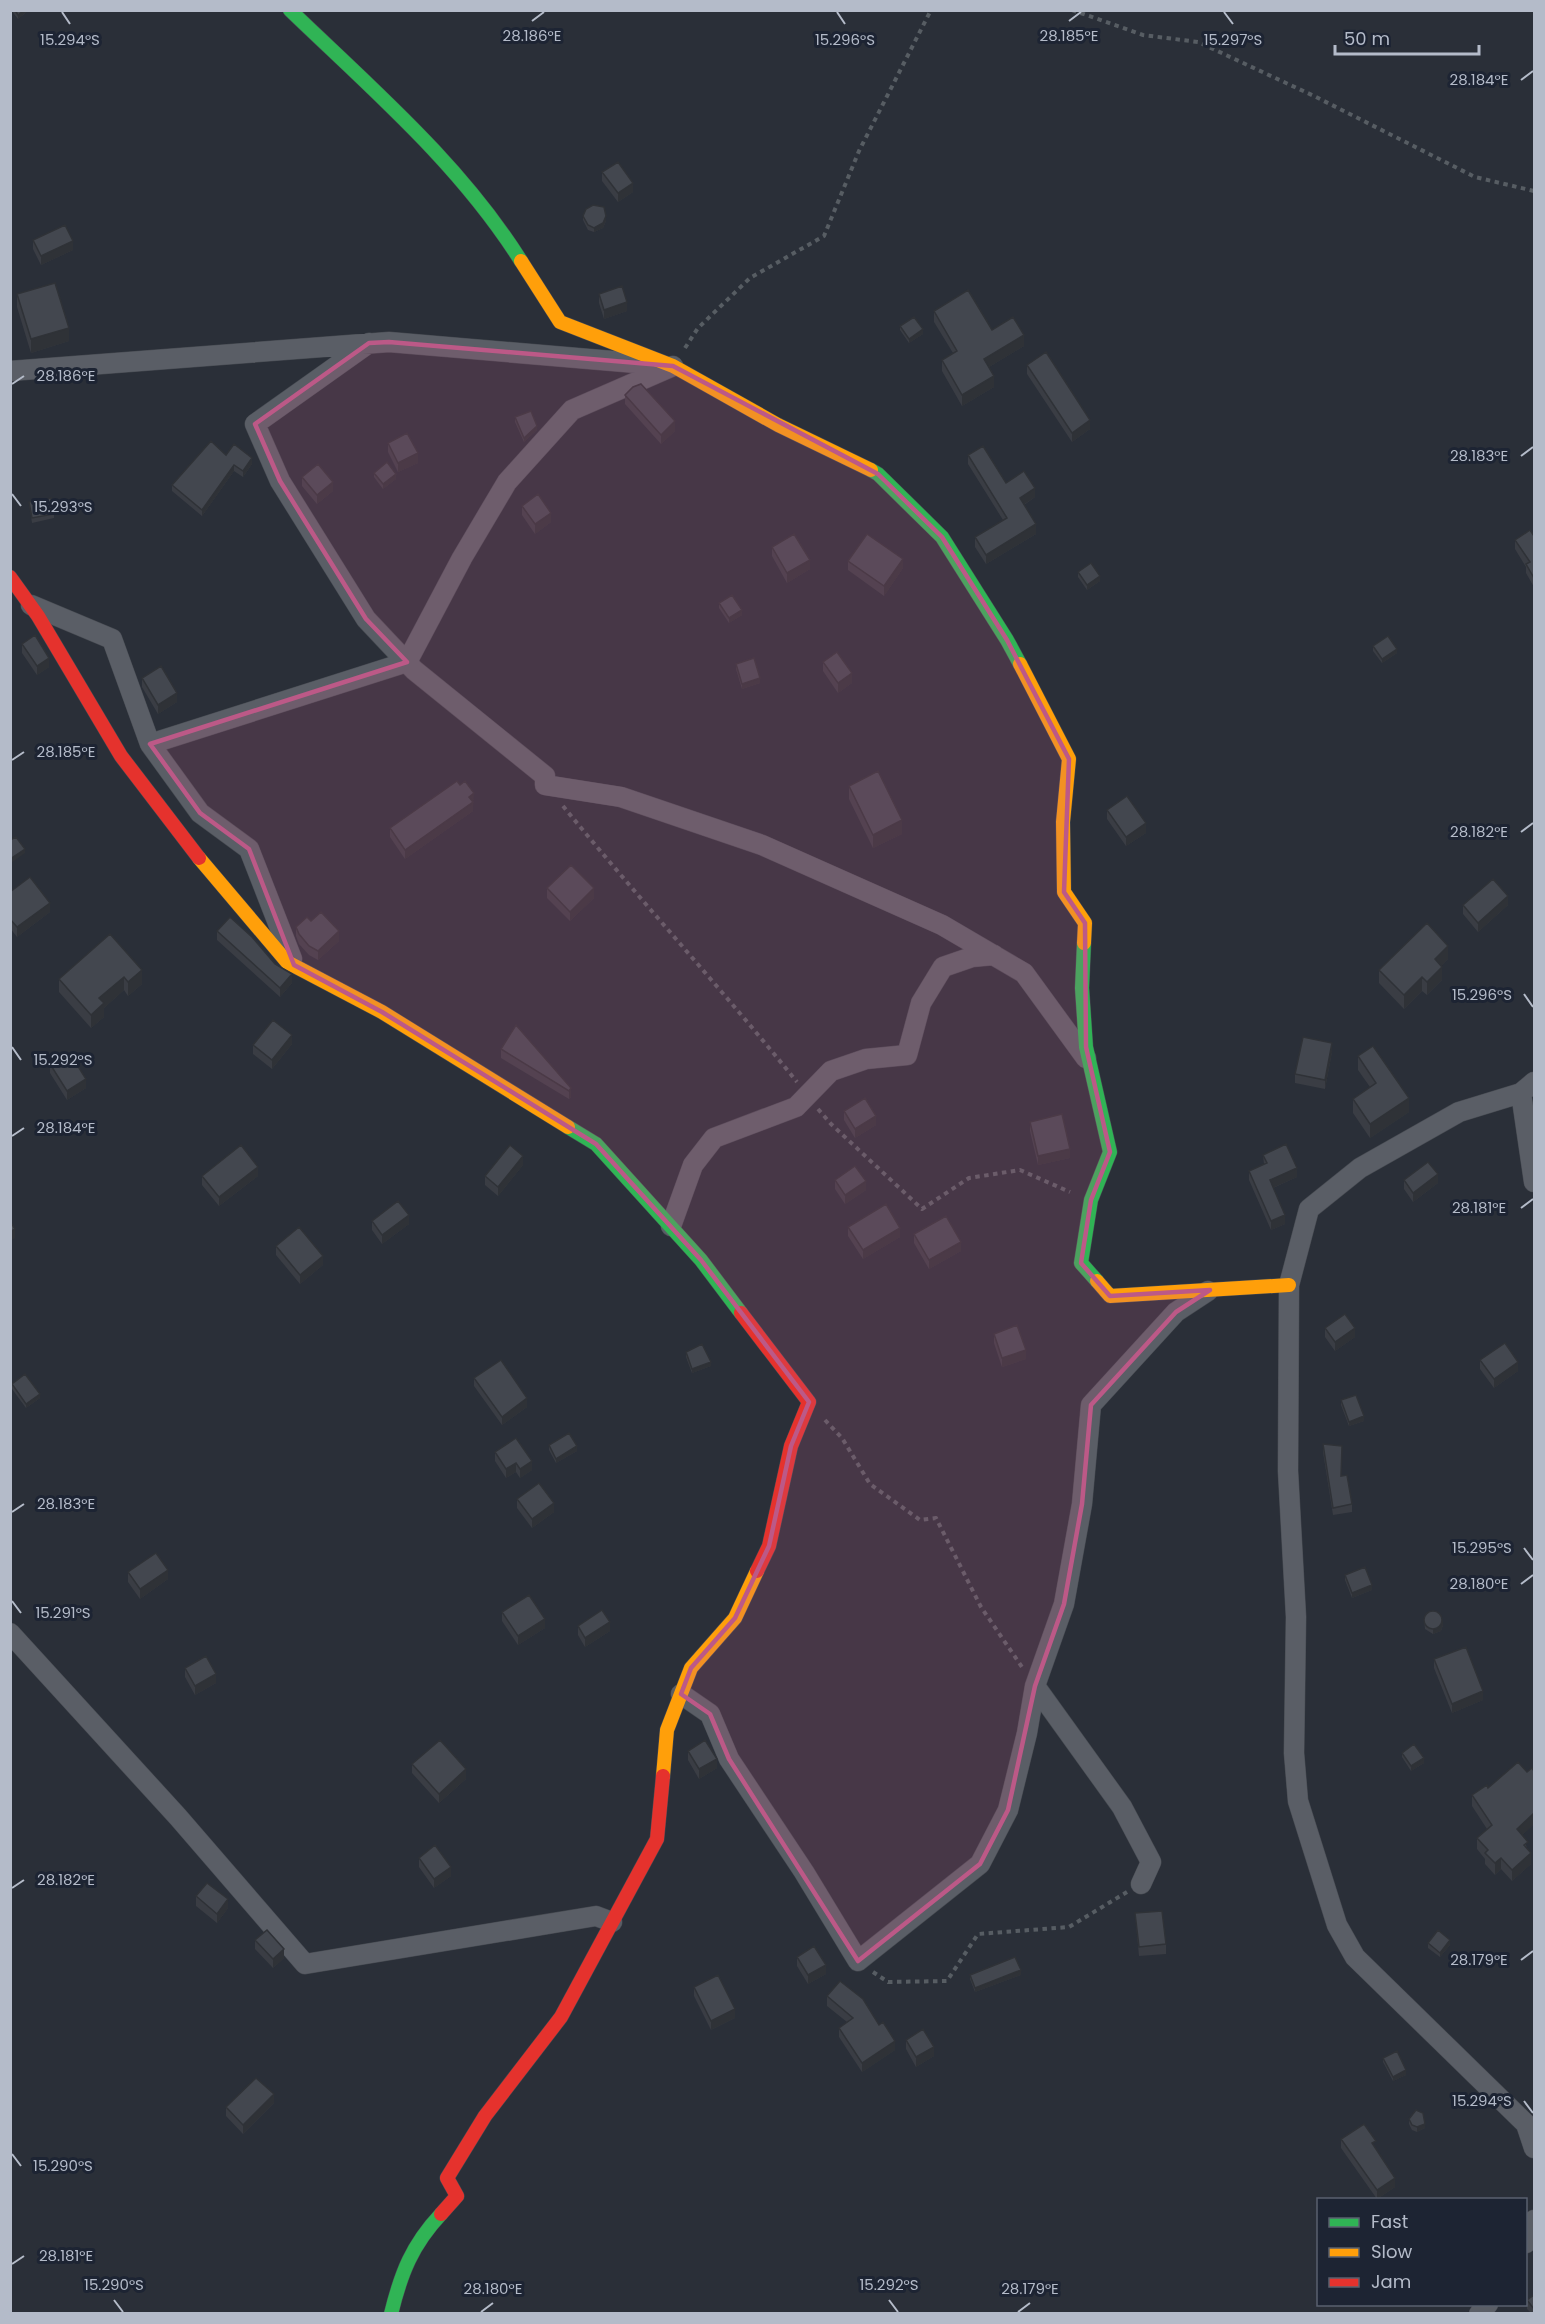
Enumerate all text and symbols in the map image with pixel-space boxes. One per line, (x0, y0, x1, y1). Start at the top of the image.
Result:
scale bar (1335, 18, 1479, 56)
text: 28.186°E (503, 25, 561, 46)
text: 28.185°E (1040, 25, 1098, 46)
text: 50 m (1344, 26, 1390, 51)
text: 15.294°S (40, 29, 100, 50)
text: 15.296°S (815, 29, 875, 50)
text: 15.297°S (1204, 29, 1262, 50)
text: 28.184°E (1450, 69, 1508, 90)
text: 28.186°E (37, 365, 95, 386)
text: 28.183°E (1450, 445, 1508, 466)
text: 15.293°S (33, 496, 93, 517)
text: 28.185°E (37, 741, 95, 762)
text: 28.182°E (1450, 821, 1508, 842)
text: 15.296°S (1452, 984, 1512, 1005)
text: 15.292°S (33, 1049, 93, 1070)
text: 28.184°E (37, 1117, 95, 1138)
text: 28.181°E (1452, 1197, 1506, 1218)
text: 28.183°E (37, 1493, 95, 1514)
text: 15.295°S (1452, 1537, 1512, 1558)
text: 28.180°E (1450, 1573, 1508, 1594)
text: 15.291°S (35, 1602, 91, 1623)
text: 28.182°E (37, 1869, 95, 1890)
text: 28.179°E (1450, 1949, 1508, 1970)
text: 15.294°S (1452, 2090, 1512, 2111)
text: 15.290°S (33, 2155, 93, 2176)
legend (1317, 2198, 1527, 2306)
text: Fast (1371, 2209, 1408, 2234)
text: Slow (1371, 2239, 1413, 2264)
text: 28.181°E (39, 2245, 93, 2266)
text: Jam (1371, 2269, 1411, 2294)
text: 15.290°S (84, 2274, 144, 2295)
text: 15.292°S (859, 2274, 919, 2295)
text: 28.180°E (464, 2278, 522, 2299)
text: 28.179°E (1001, 2278, 1059, 2299)

